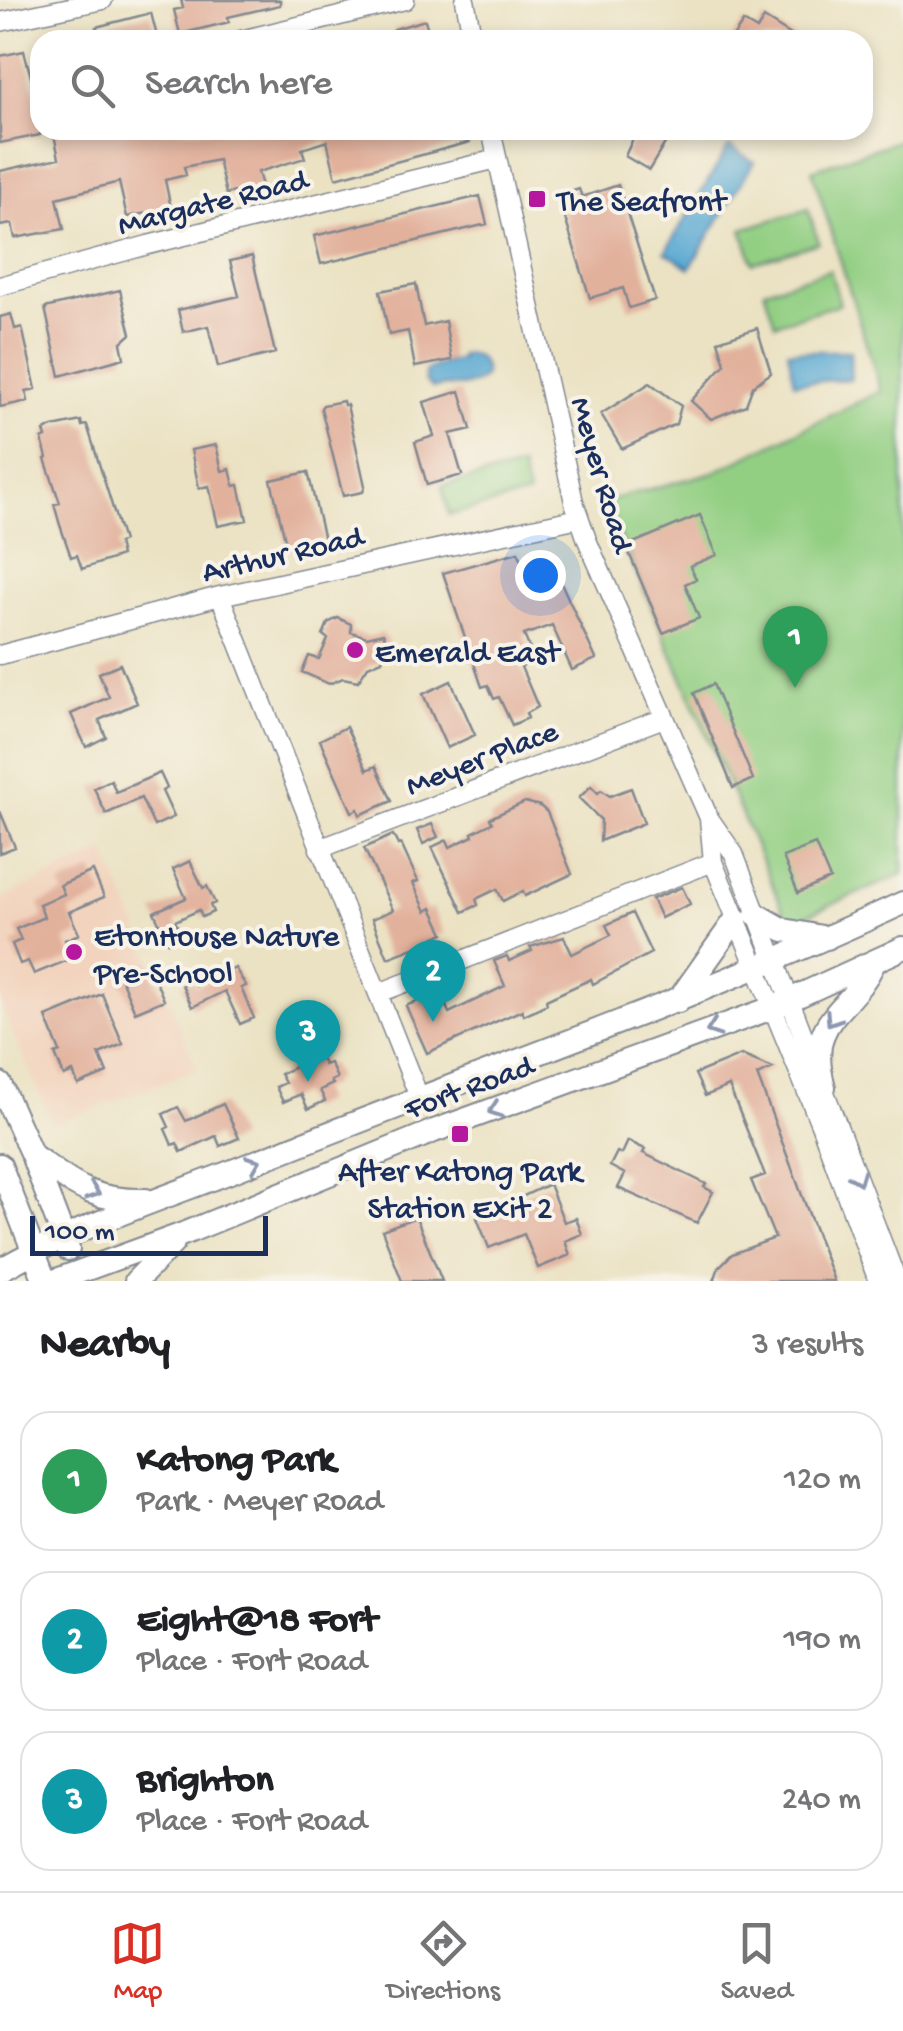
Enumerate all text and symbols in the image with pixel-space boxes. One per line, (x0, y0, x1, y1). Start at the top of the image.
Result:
search box (30, 30, 873, 140)
icon: search (65, 58, 120, 113)
text: Search here (145, 63, 332, 107)
street label: Margate Road (114, 162, 314, 247)
place label: The Seafront (555, 185, 729, 223)
marker: The Seafront (526, 188, 548, 210)
street label: Meyer Road (559, 393, 640, 560)
street label: Arthur Road (199, 519, 370, 594)
your location (515, 550, 566, 601)
pin: 1 (762, 606, 828, 688)
place label: Emerald East (375, 636, 562, 674)
marker: Emerald East (344, 639, 366, 661)
street label: Meyer Place (401, 714, 565, 807)
place label: EtonHouse Nature Pre-School (93, 920, 340, 995)
pin: 2 (400, 940, 466, 1022)
marker: EtonHouse Nature Pre-School (63, 941, 85, 963)
pin: 3 (276, 1000, 340, 1082)
one-way arrow (825, 1009, 844, 1027)
one-way arrow (705, 1018, 722, 1038)
street label: Fort Road (399, 1048, 542, 1131)
one-way arrow (488, 1098, 505, 1118)
marker: After Katong Park Station Exit 2 (449, 1123, 471, 1145)
one-way arrow (244, 1154, 262, 1174)
place label: After Katong Park Station Exit 2 (338, 1155, 585, 1230)
one-way arrow (846, 1168, 866, 1186)
one-way arrow (83, 1181, 101, 1201)
scale bar (30, 1211, 268, 1256)
text: 100 m (45, 1217, 115, 1250)
text: Nearby (40, 1322, 170, 1371)
text: 3 results (752, 1327, 863, 1365)
text: Katong Park (137, 1440, 335, 1484)
text: 1 (68, 1462, 81, 1500)
text: 120 m (784, 1462, 861, 1500)
text: Park · Meyer Road (137, 1484, 383, 1522)
text: Eight@18 Fort (137, 1600, 377, 1644)
text: 2 (67, 1622, 82, 1660)
text: 190 m (784, 1622, 861, 1660)
text: Place · Fort Road (137, 1644, 367, 1682)
text: Brighton (137, 1760, 273, 1804)
text: 3 (66, 1782, 83, 1820)
text: 240 m (782, 1782, 861, 1820)
text: Place · Fort Road (137, 1804, 367, 1842)
tab: Map (110, 1916, 165, 2009)
tab: Directions (386, 1916, 500, 2009)
tab: Saved (721, 1916, 793, 2009)

